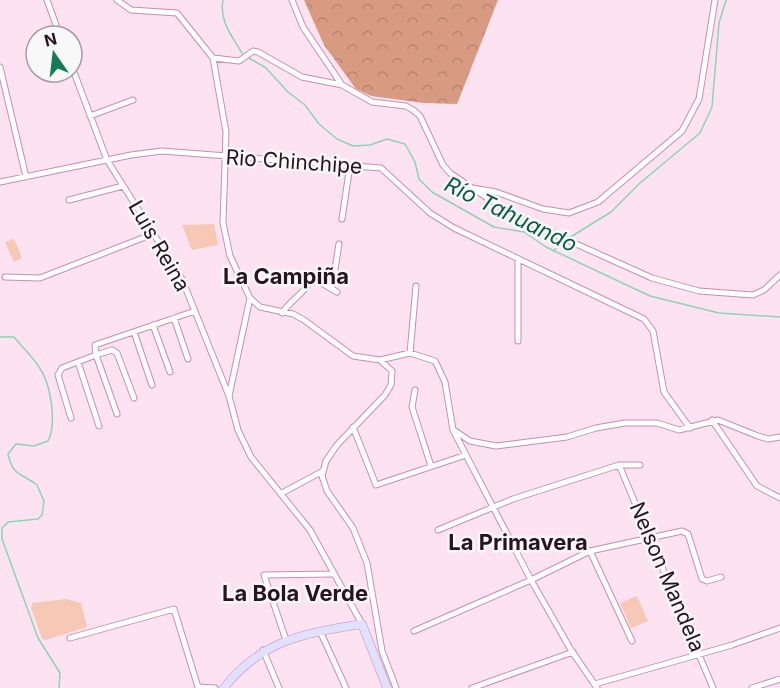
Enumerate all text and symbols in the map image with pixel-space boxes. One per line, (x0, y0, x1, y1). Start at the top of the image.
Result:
north arrow (24, 24, 84, 84)
text: N (42, 28, 59, 51)
street label: Rio Chinchipe (225, 144, 363, 179)
water label: Río Tahuando (441, 171, 581, 257)
street label: Luis Reina (123, 196, 196, 296)
district label: La Campiña (223, 263, 349, 289)
street label: Nelson Mandela (625, 498, 710, 655)
district label: La Primavera (448, 529, 588, 555)
district label: La Bola Verde (222, 580, 368, 606)

